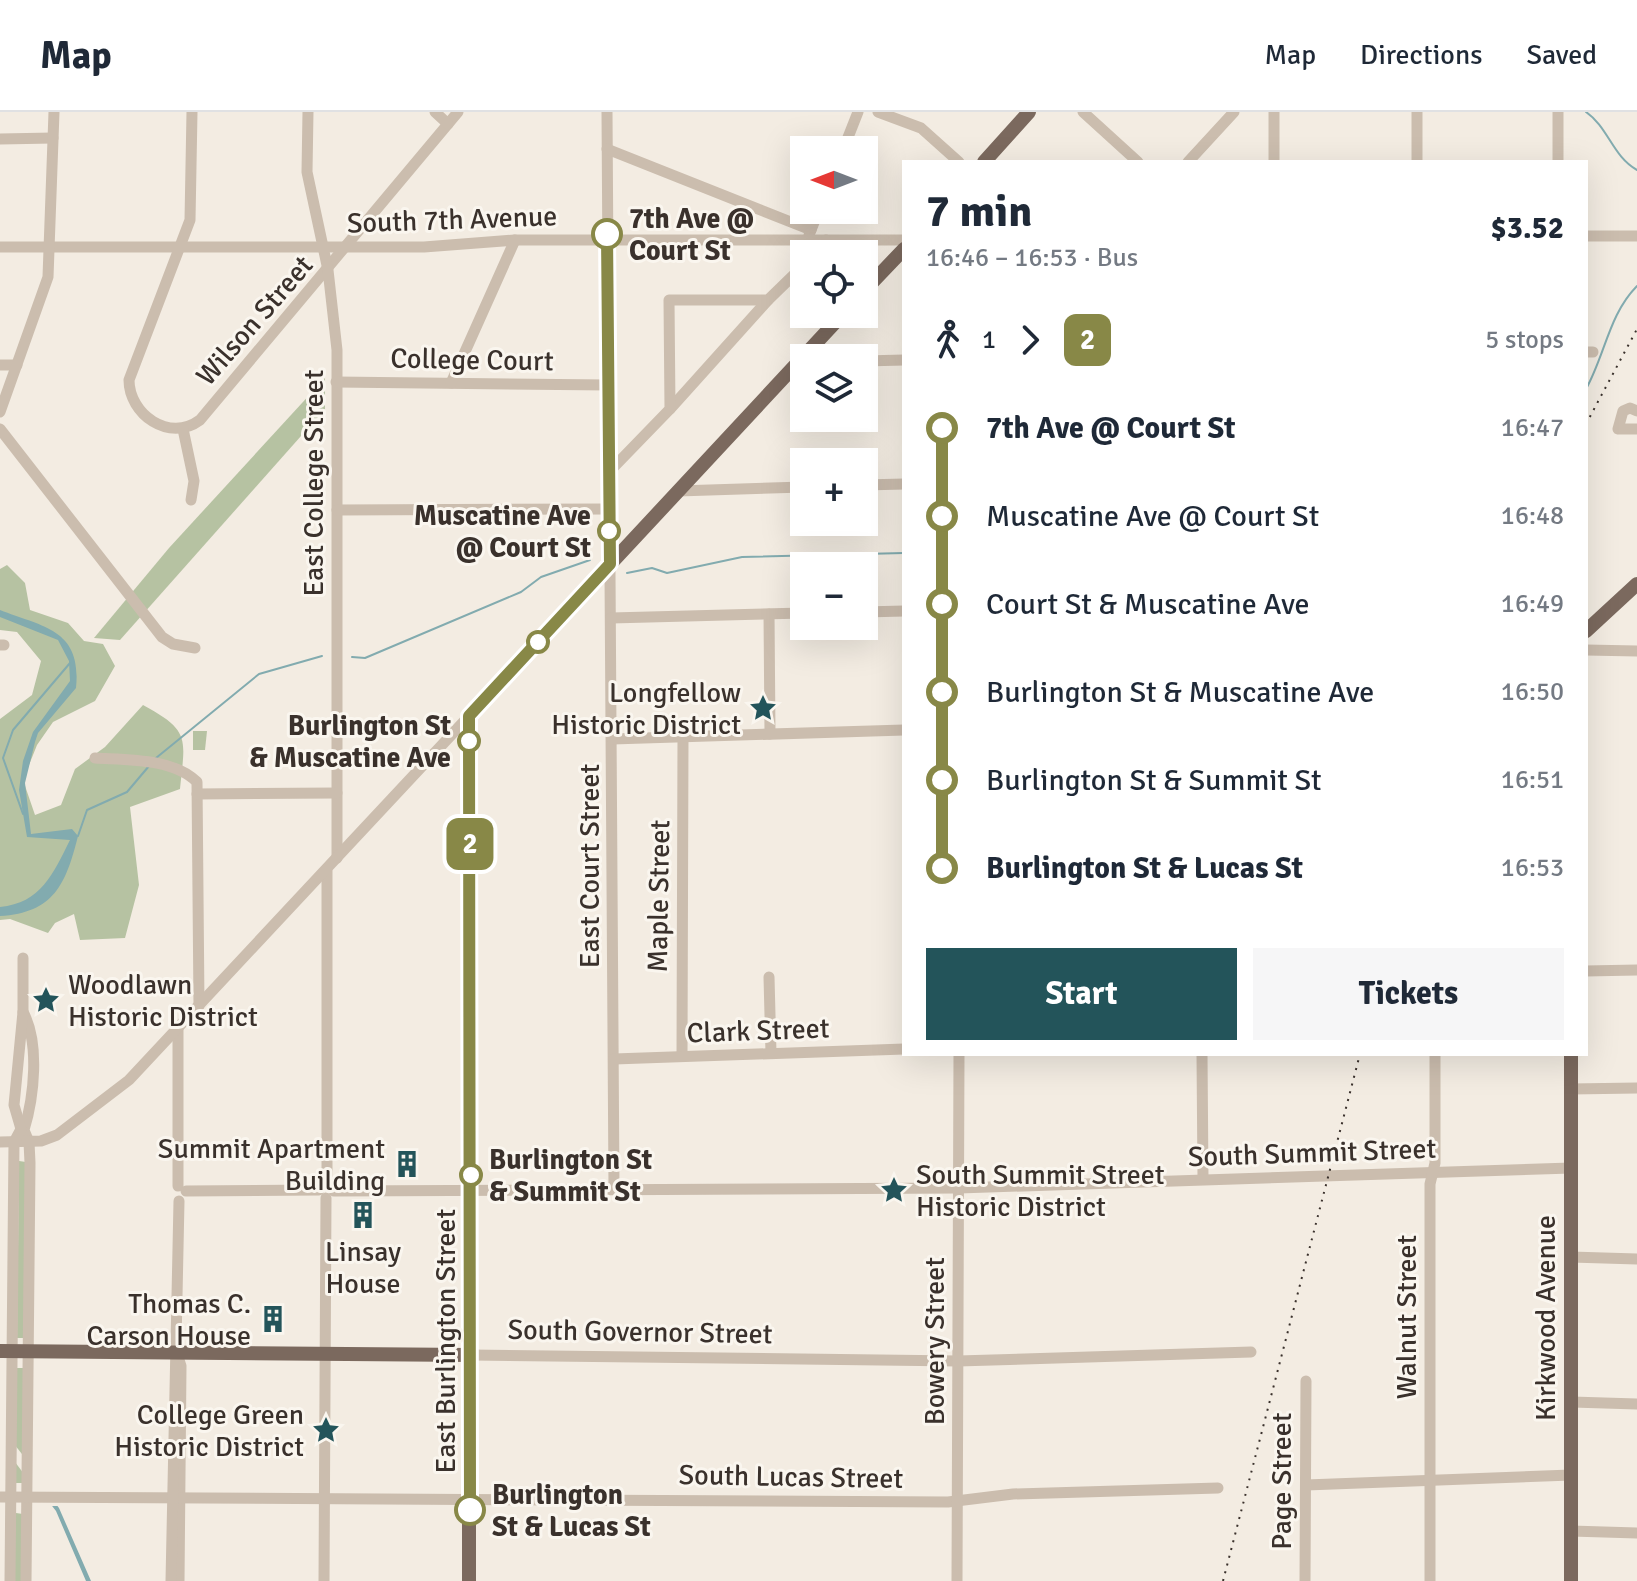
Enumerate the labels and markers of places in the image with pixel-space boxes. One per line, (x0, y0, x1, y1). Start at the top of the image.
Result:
place label: 7th Ave @ Court St (629, 202, 754, 268)
marker: 7th Ave @ Court St (592, 219, 622, 249)
place label: Muscatine Ave @ Court St (414, 499, 592, 565)
marker: Muscatine Ave @ Court St (598, 520, 620, 542)
unlabelled marker (527, 631, 549, 653)
place label: Longfellow Historic District (551, 676, 741, 742)
place icon: Longfellow Historic District (748, 693, 778, 723)
place label: Burlington St & Muscatine Ave (249, 709, 452, 775)
marker: Burlington St & Muscatine Ave (458, 730, 480, 752)
place label: Woodlawn Historic District (68, 968, 258, 1034)
place icon: Woodlawn Historic District (31, 985, 61, 1015)
place label: Summit Apartment Building (158, 1132, 385, 1198)
place label: Burlington St & Summit St (489, 1143, 653, 1209)
building icon: Summit Apartment Building (392, 1149, 422, 1179)
place label: South Summit Street Historic District (916, 1158, 1165, 1224)
marker: Burlington St & Summit St (460, 1164, 482, 1186)
place icon: South Summit Street Historic District (879, 1175, 909, 1205)
building icon: Linsay House (348, 1200, 378, 1230)
place label: Linsay House (325, 1235, 401, 1301)
place label: Thomas C. Carson House (87, 1287, 251, 1353)
building icon: Thomas C. Carson House (258, 1304, 288, 1334)
place label: College Green Historic District (114, 1398, 304, 1464)
place icon: College Green Historic District (311, 1415, 341, 1445)
place label: Burlington St & Lucas St (492, 1478, 651, 1544)
marker: Burlington St & Lucas St (455, 1495, 485, 1525)

